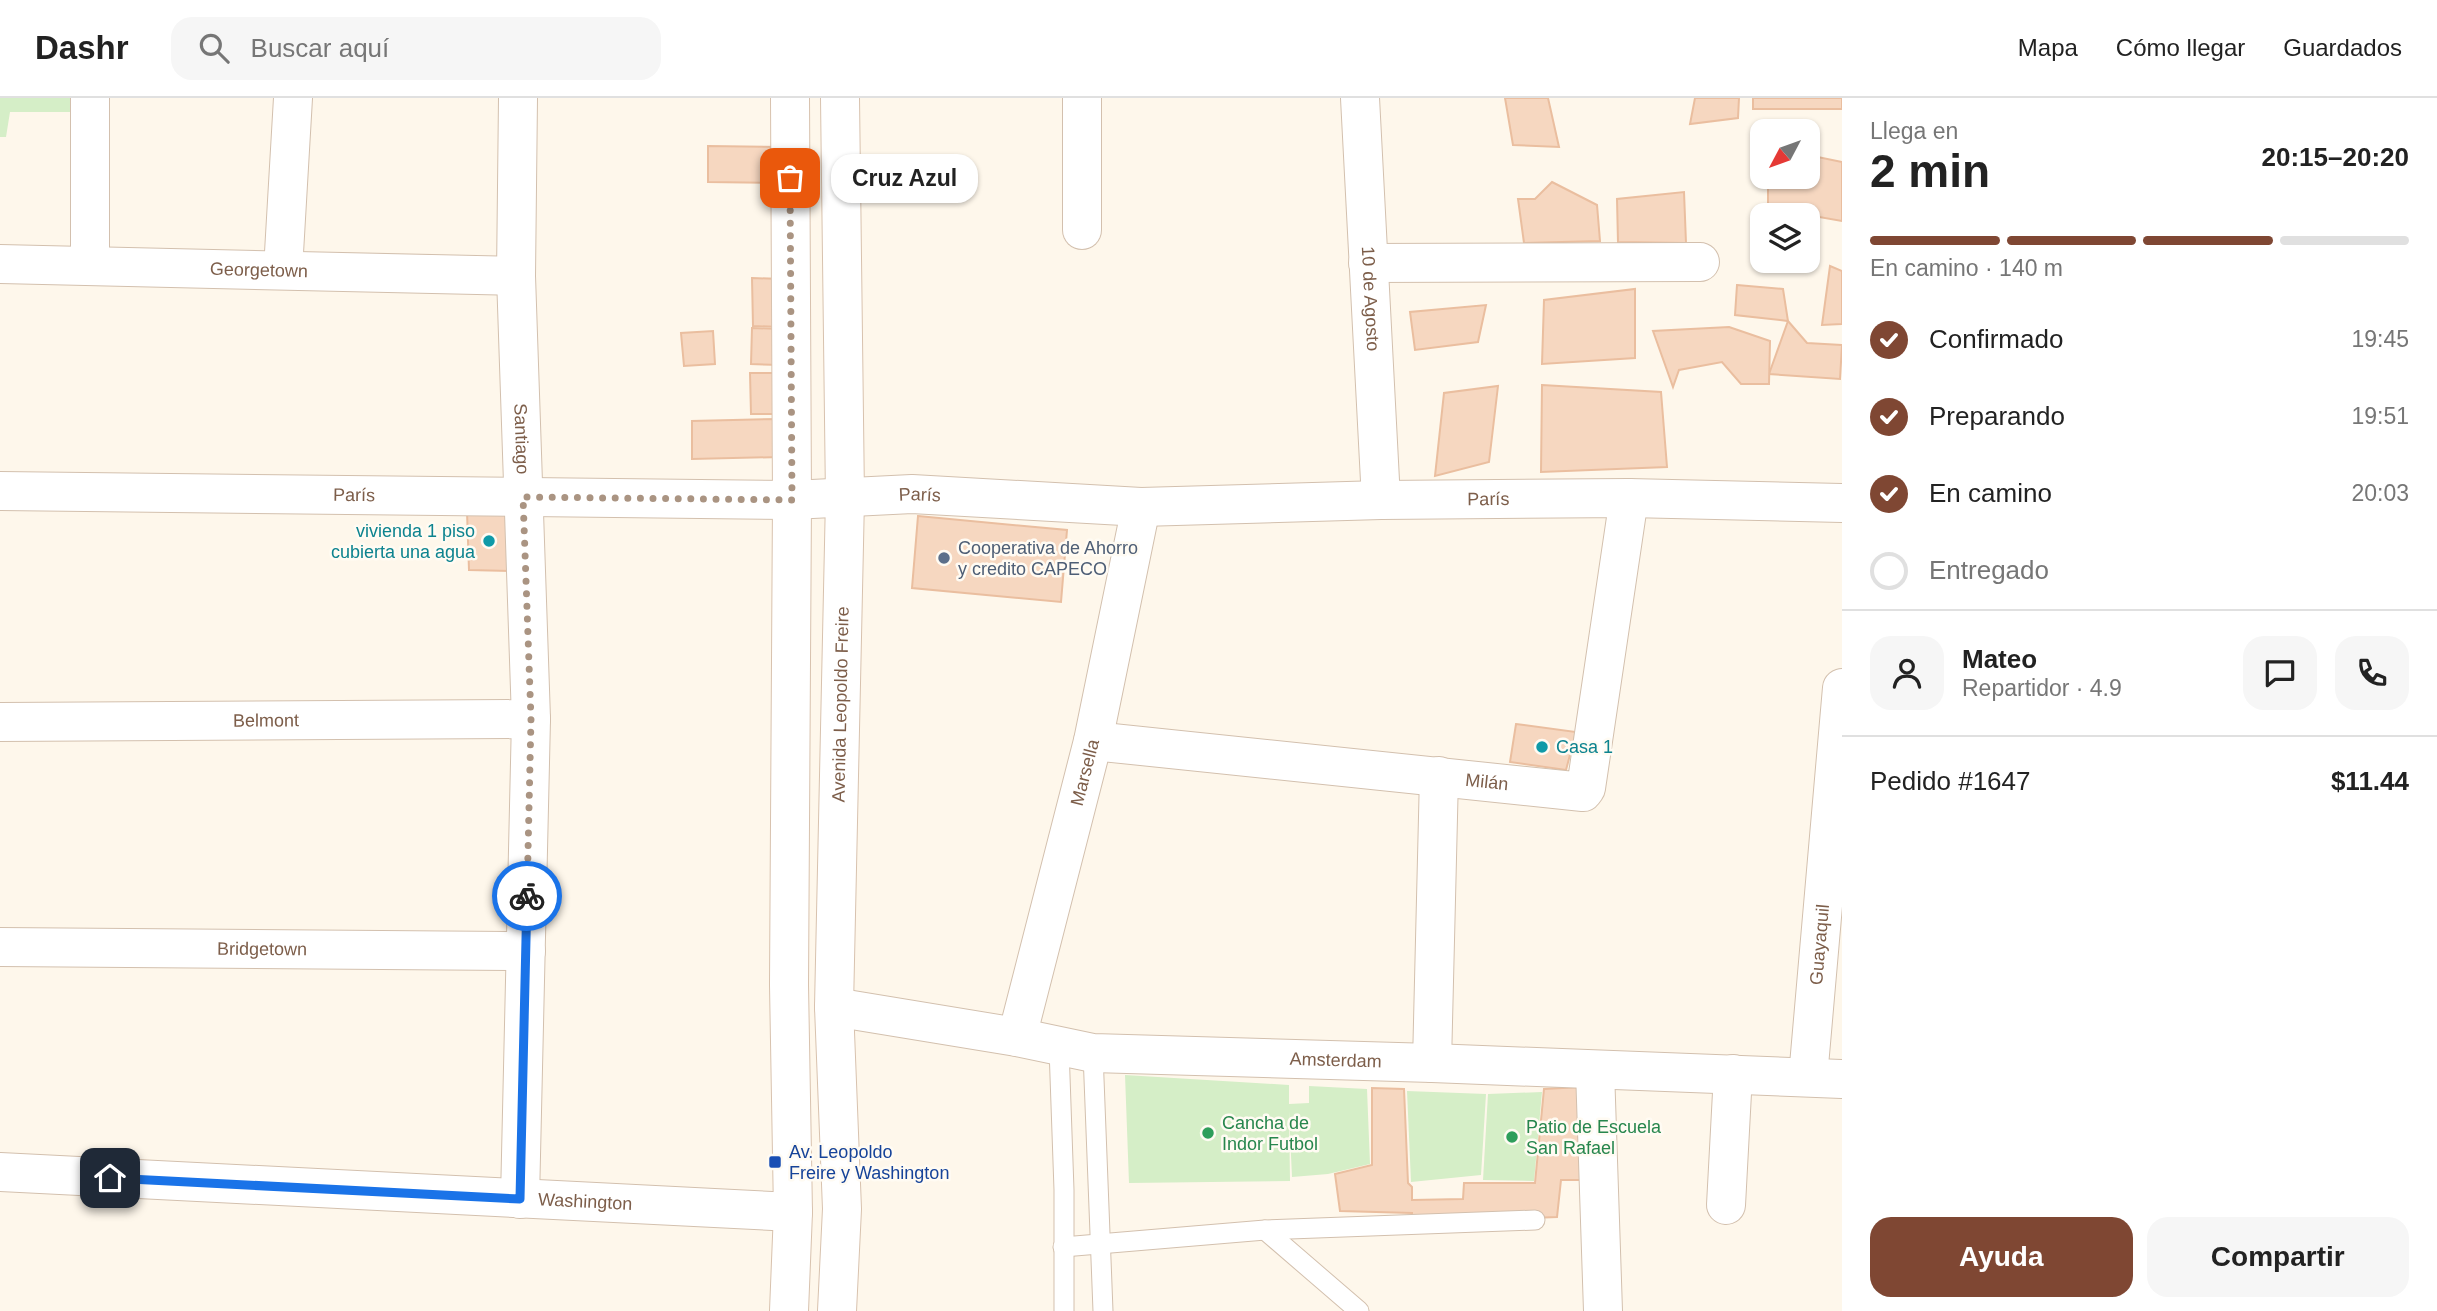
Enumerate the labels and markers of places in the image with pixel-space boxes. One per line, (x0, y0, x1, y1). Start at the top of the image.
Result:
pin (760, 148, 820, 208)
callout: Cruz Azul (832, 154, 979, 202)
place label: vivienda 1 piso cubierta una agua (331, 521, 476, 562)
marker: vivienda 1 piso cubierta una agua (481, 533, 497, 549)
place label: Cooperativa de Ahorro y credito CAPECO (958, 538, 1138, 579)
marker: Cooperativa de Ahorro y credito CAPECO (936, 550, 952, 566)
place label: Casa 1 (1556, 737, 1613, 757)
marker: Casa 1 (1534, 739, 1550, 755)
place label: Cancha de Indor Futbol (1222, 1113, 1318, 1154)
place label: Patio de Escuela San Rafael (1526, 1117, 1662, 1158)
marker: Cancha de Indor Futbol (1200, 1125, 1216, 1141)
marker: Patio de Escuela San Rafael (1504, 1129, 1520, 1145)
place label: Av. Leopoldo Freire y Washington (789, 1142, 949, 1183)
pin (80, 1148, 140, 1208)
marker: Av. Leopoldo Freire y Washington (767, 1154, 783, 1170)

